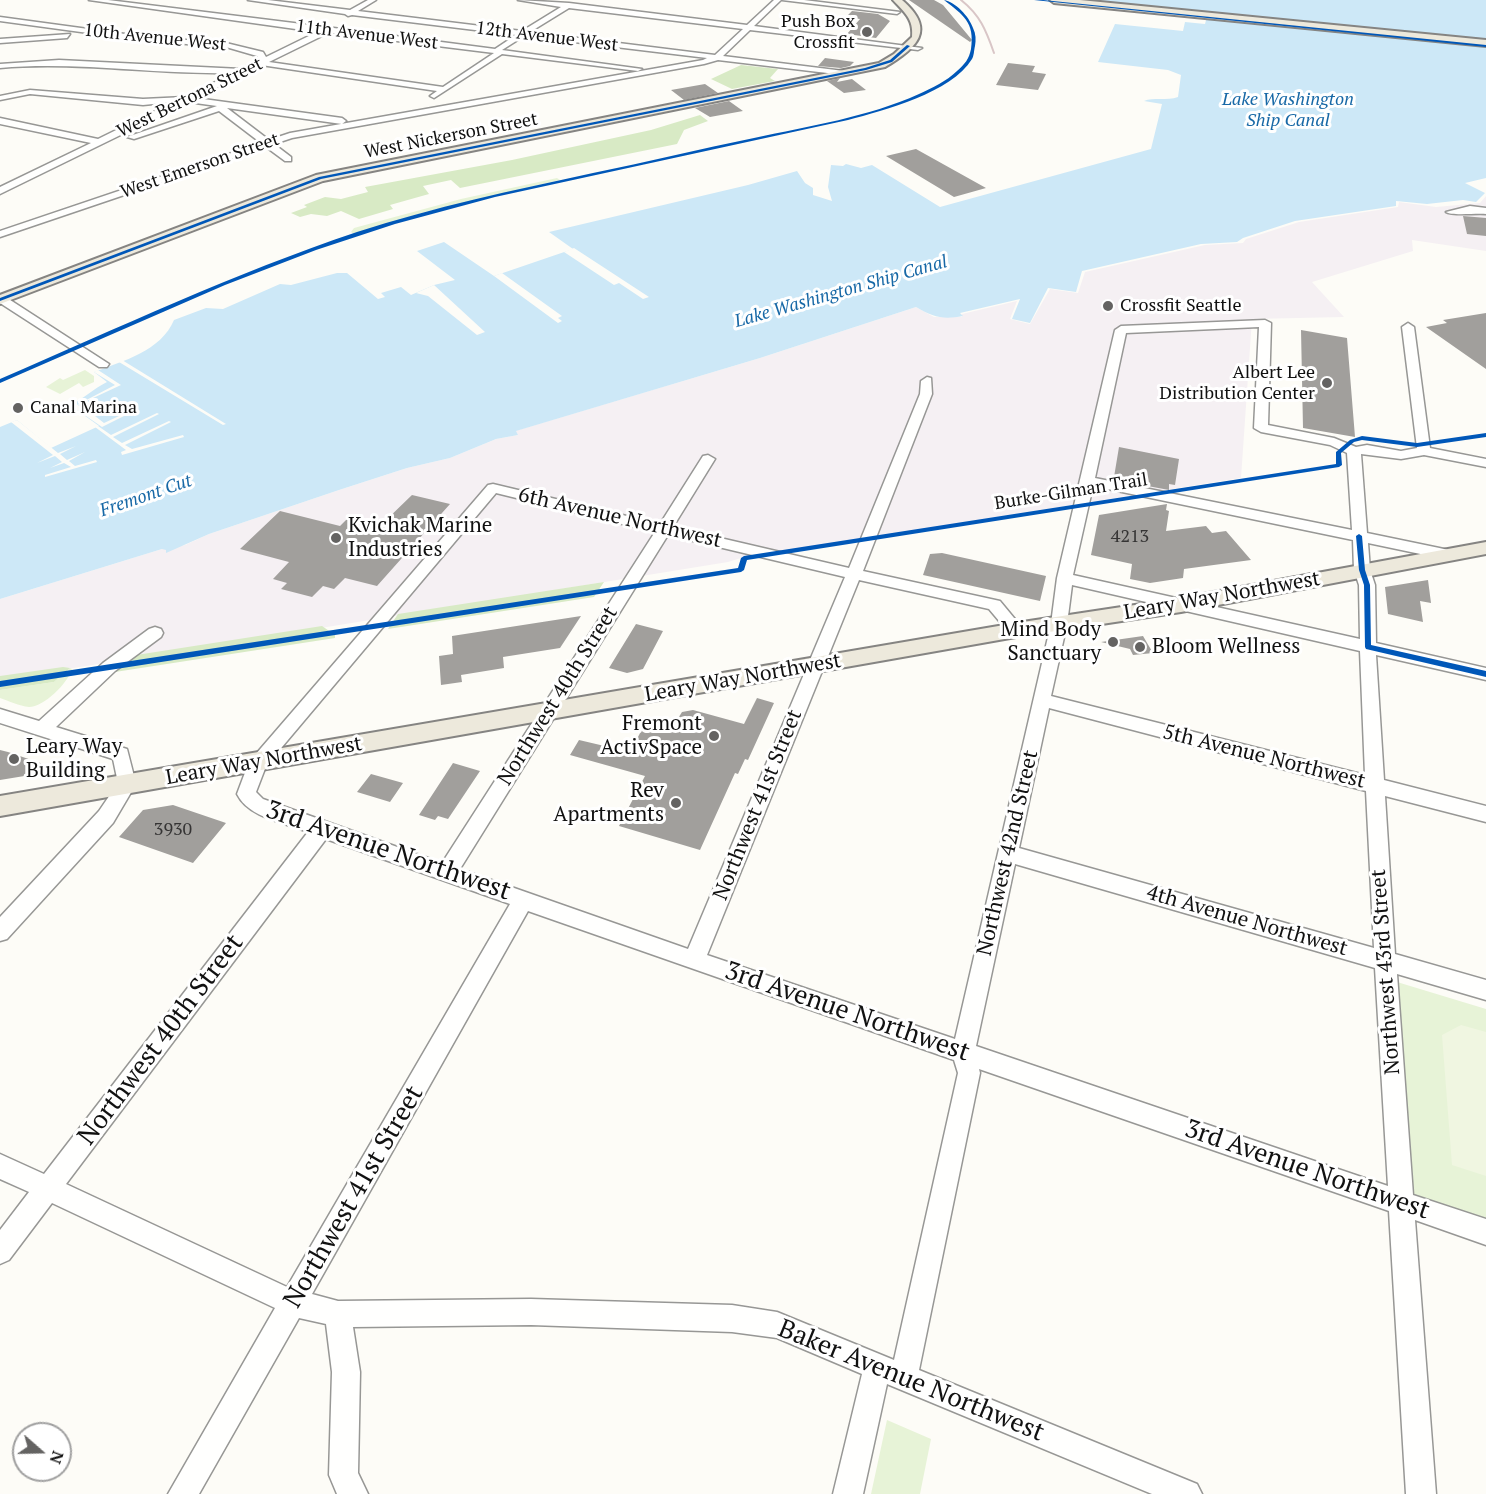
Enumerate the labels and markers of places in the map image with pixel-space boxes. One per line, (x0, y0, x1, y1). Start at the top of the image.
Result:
place label: Push Box Crossfit (781, 11, 855, 54)
marker: Push Box Crossfit (860, 25, 874, 39)
place label: Crossfit Seattle (1120, 295, 1241, 317)
marker: Crossfit Seattle (1101, 299, 1115, 313)
place label: Albert Lee Distribution Center (1159, 362, 1315, 404)
marker: Albert Lee Distribution Center (1320, 376, 1334, 390)
place label: Canal Marina (30, 397, 137, 419)
marker: Canal Marina (11, 401, 25, 415)
place label: Kvichak Marine Industries (348, 513, 492, 563)
marker: Kvichak Marine Industries (329, 531, 343, 545)
place label: Mind Body Sanctuary (1000, 617, 1101, 667)
place label: Bloom Wellness (1152, 634, 1300, 660)
marker: Mind Body Sanctuary (1106, 635, 1120, 649)
marker: Bloom Wellness (1133, 640, 1147, 654)
place label: Fremont ActivSpace (600, 711, 702, 761)
marker: Fremont ActivSpace (707, 729, 721, 743)
place label: Leary Way Building (26, 734, 122, 784)
marker: Leary Way Building (7, 752, 21, 766)
place label: Rev Apartments (553, 778, 664, 828)
marker: Rev Apartments (669, 796, 683, 810)

